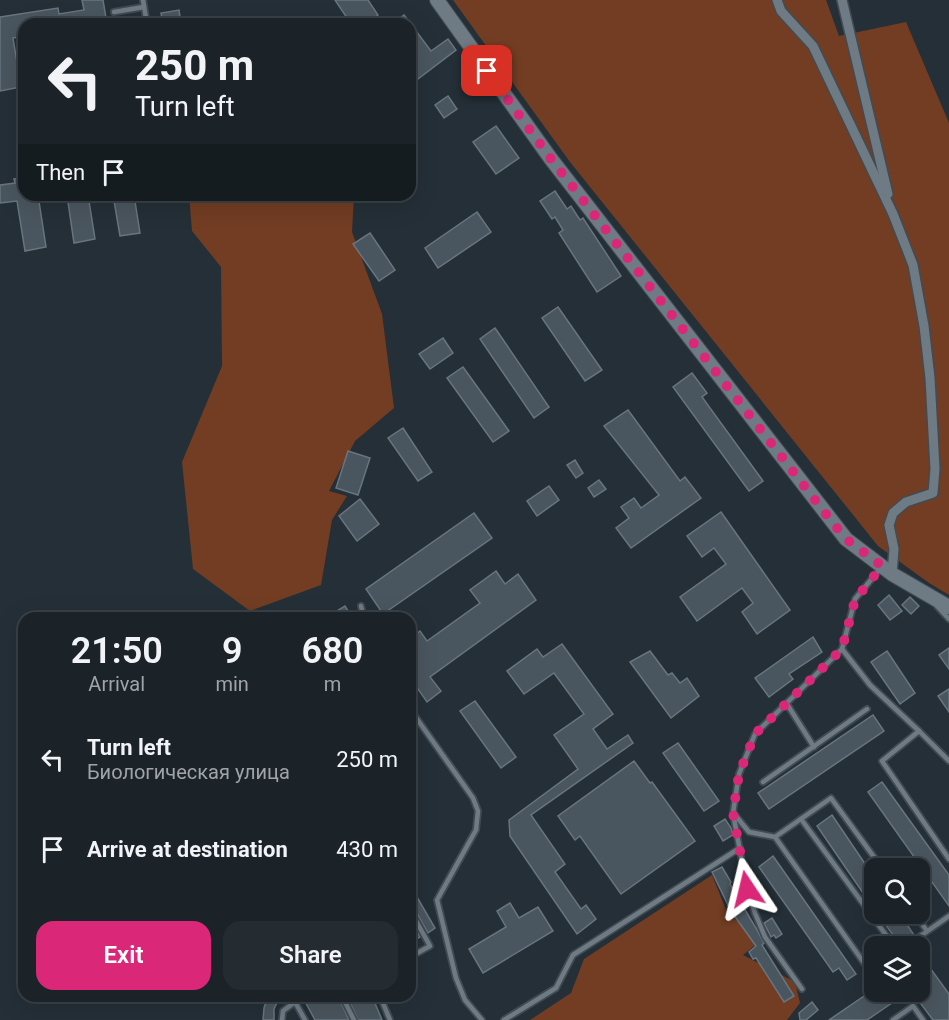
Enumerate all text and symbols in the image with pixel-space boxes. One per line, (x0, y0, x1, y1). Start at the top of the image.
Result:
text: 250 m (135, 41, 254, 90)
icon: left (36, 42, 114, 120)
pin (461, 45, 512, 96)
icon: arrive (470, 54, 503, 87)
text: Turn left (135, 91, 235, 123)
icon: arrive (97, 156, 130, 189)
text: Then (36, 160, 85, 185)
text: 21:50 (71, 630, 163, 672)
text: 9 (222, 630, 242, 672)
text: 680 (302, 630, 363, 672)
text: Arrival (88, 672, 145, 696)
text: min (215, 672, 249, 696)
text: m (324, 672, 341, 696)
text: Turn left (87, 735, 171, 760)
icon: left (36, 743, 69, 776)
text: 250 m (336, 747, 398, 772)
text: Биологическая улица (87, 760, 290, 784)
icon: arrive (36, 833, 69, 866)
text: Arrive at destination (87, 837, 288, 862)
text: 430 m (336, 837, 398, 862)
position arrow (715, 857, 779, 921)
map controls (864, 858, 930, 1002)
button: search (864, 858, 930, 924)
button: Exit (36, 921, 211, 990)
button: Share (223, 921, 398, 990)
button: layers (864, 936, 930, 1002)

